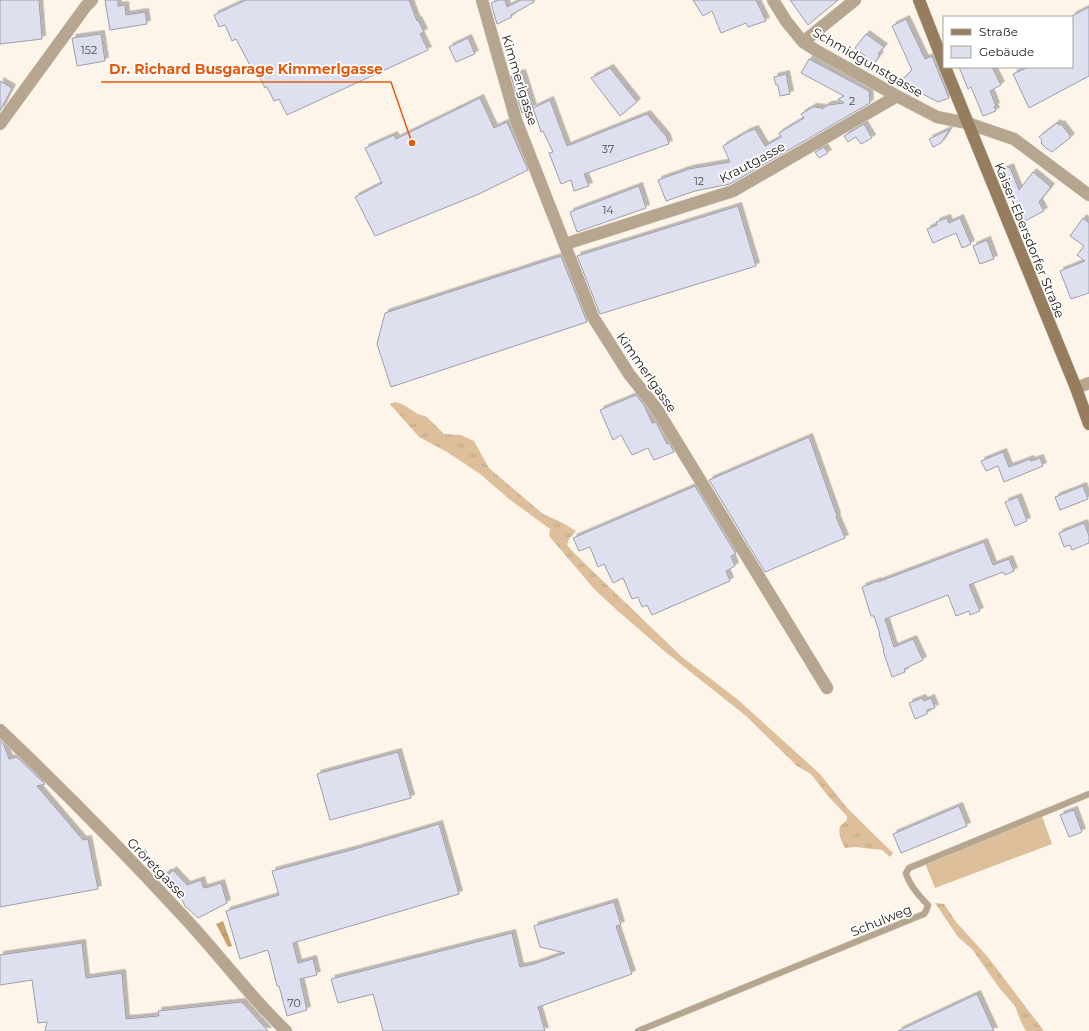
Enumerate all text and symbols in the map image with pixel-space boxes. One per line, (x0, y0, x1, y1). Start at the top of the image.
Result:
legend (943, 16, 1073, 68)
street label: Schmidgunstgasse (810, 24, 926, 100)
text: Straße (979, 24, 1018, 39)
street label: Kimmerlgasse (499, 33, 541, 127)
house number: 152 (81, 43, 97, 57)
text: Gebäude (979, 44, 1034, 59)
callout: Dr. Richard Busgarage Kimmerlgasse (101, 56, 391, 82)
text: Dr. Richard Busgarage Kimmerlgasse (109, 60, 383, 78)
house number: 2 (849, 94, 855, 108)
street label: Krautgasse (716, 138, 788, 186)
house number: 37 (602, 142, 614, 156)
street label: Kaiser-Ebersdorfer Straße (991, 160, 1069, 320)
house number: 12 (694, 174, 704, 188)
house number: 14 (602, 203, 614, 217)
street label: Kimmerlgasse (614, 329, 681, 415)
street label: Gröretgasse (124, 834, 190, 902)
street label: Schulweg (848, 901, 914, 939)
house number: 70 (287, 996, 301, 1010)

